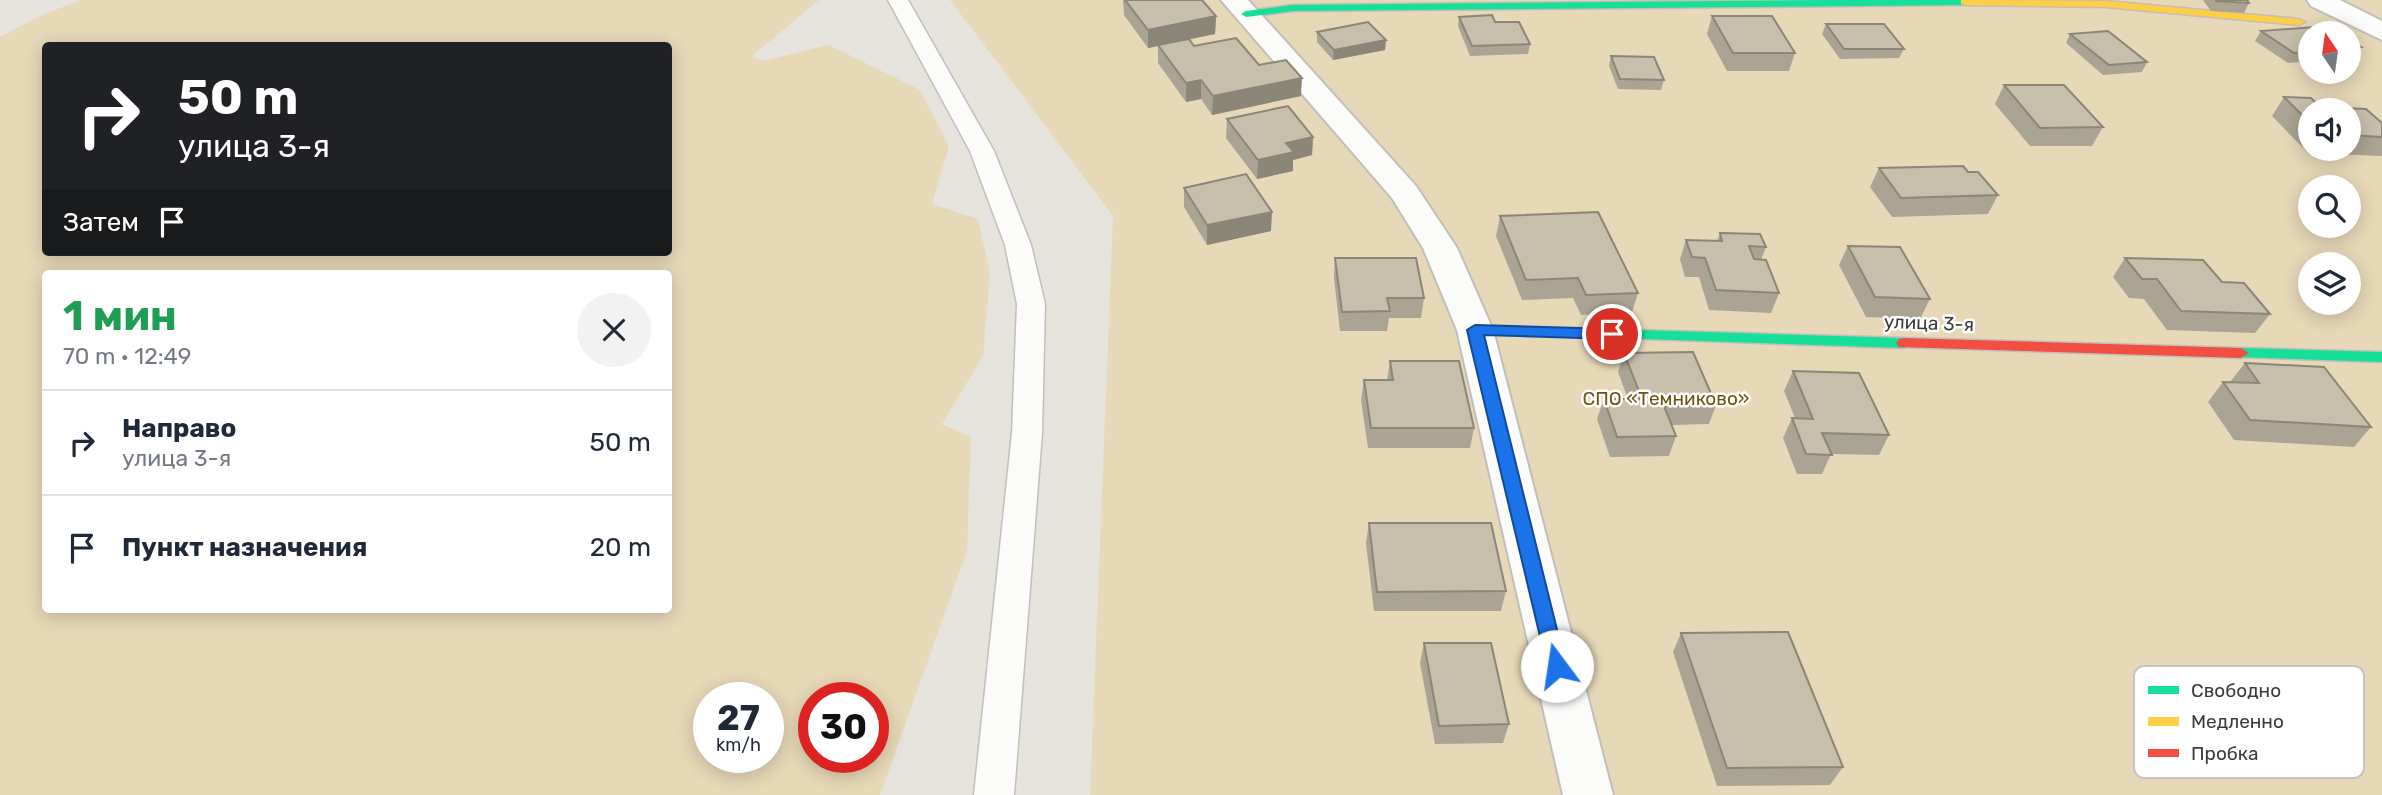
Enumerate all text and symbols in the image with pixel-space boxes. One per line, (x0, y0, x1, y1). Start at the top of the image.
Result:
north arrow (2298, 21, 2361, 84)
map controls (2298, 21, 2361, 315)
text: 50 m (178, 68, 298, 126)
icon: right (63, 70, 154, 161)
button: sound (2298, 98, 2361, 161)
text: улица 3-я (178, 127, 330, 165)
button: search (2298, 175, 2361, 238)
icon: arrive (153, 203, 191, 241)
text: Затем (63, 207, 139, 238)
button: layers (2298, 252, 2361, 315)
text: 1 мин (63, 291, 177, 341)
button: close (577, 293, 651, 367)
pin (1582, 304, 1642, 364)
street label: улица 3-я (1883, 310, 1975, 336)
icon: arrive (1593, 315, 1631, 353)
text: 70 m · 12:49 (63, 342, 191, 370)
park label: СПО «Темниково» (1583, 387, 1749, 410)
text: Направо (122, 413, 236, 444)
icon: right (63, 424, 101, 462)
text: 50 m (590, 427, 651, 458)
text: улица 3-я (122, 444, 231, 472)
icon: arrive (63, 529, 101, 567)
text: Пункт назначения (122, 532, 367, 563)
text: 20 m (590, 532, 651, 563)
position arrow (1520, 629, 1594, 703)
legend (2134, 666, 2364, 778)
text: Свободно (2191, 679, 2281, 702)
speed limit sign: 30 (798, 682, 889, 773)
text: 27 (717, 697, 760, 739)
text: Медленно (2191, 710, 2284, 733)
text: km/h (716, 734, 761, 756)
text: Пробка (2191, 742, 2259, 765)

